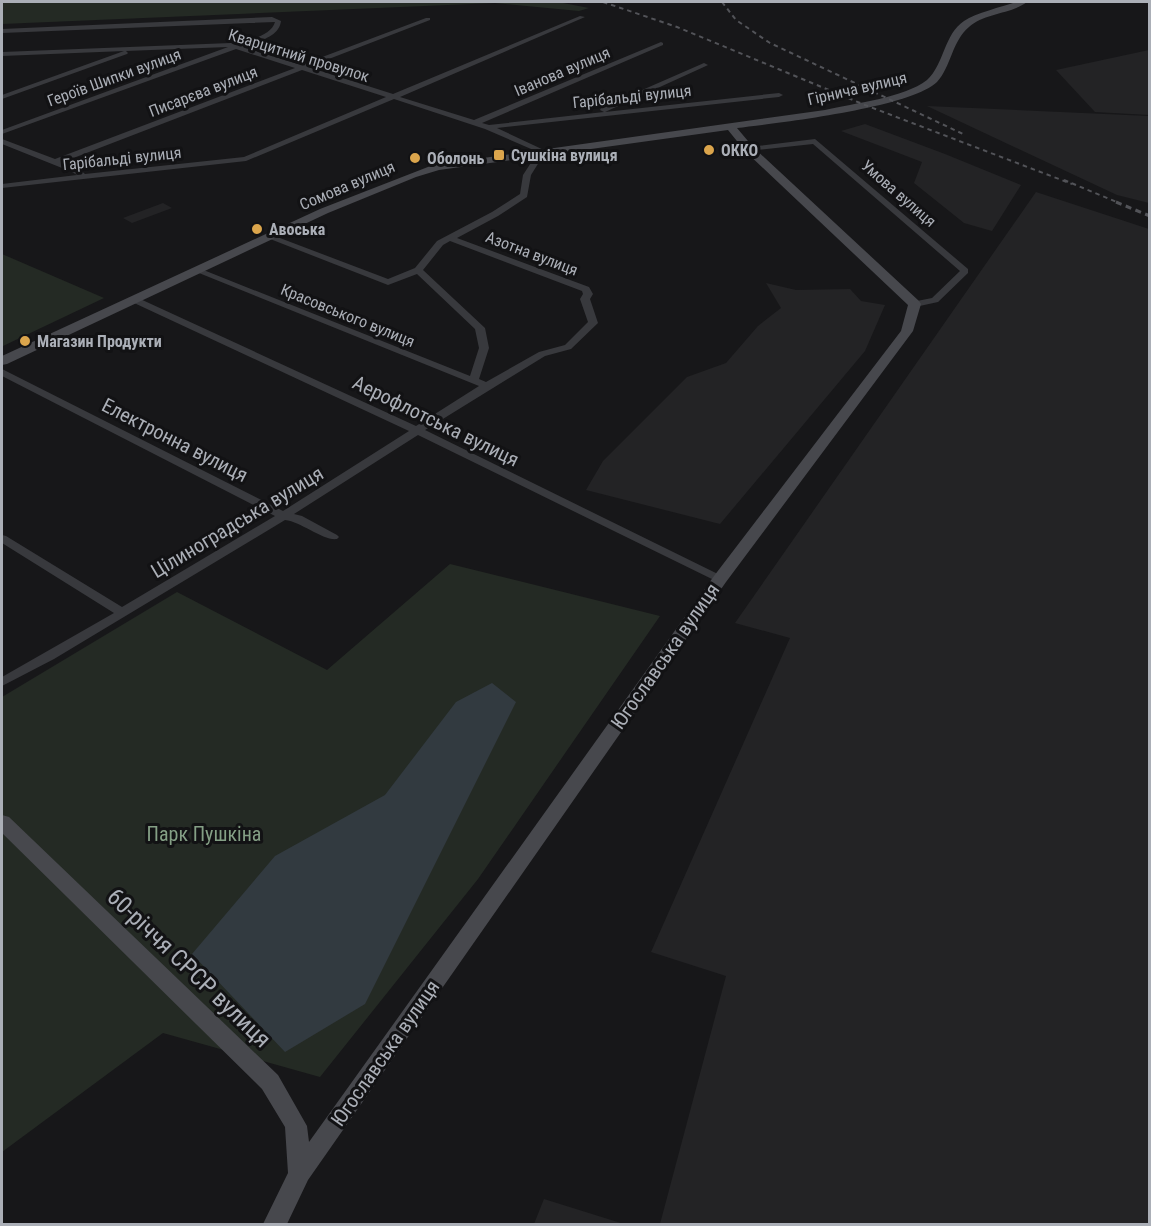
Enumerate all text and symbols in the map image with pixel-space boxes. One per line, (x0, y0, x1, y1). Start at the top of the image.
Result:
street label: Кварцитний провулок (226, 25, 372, 86)
street label: Іванова вулиця (511, 43, 613, 100)
street label: Героїв Шипки вулиця (45, 44, 184, 110)
street label: Писарєва вулиця (146, 62, 260, 121)
street label: Гірнича вулиця (806, 68, 909, 109)
street label: Гарібальді вулиця (572, 81, 692, 112)
place label: ОККО (721, 141, 758, 160)
street label: Гарібальді вулиця (62, 143, 182, 174)
marker: ОККО (702, 143, 716, 157)
place label: Сушкіна вулиця (511, 146, 618, 165)
marker: Сушкіна вулиця (492, 148, 506, 162)
place label: Оболонь (427, 149, 484, 168)
marker: Оболонь (408, 151, 422, 165)
street label: Умова вулиця (858, 156, 940, 231)
street label: Сомова вулиця (297, 157, 398, 214)
place label: Авоська (269, 220, 326, 239)
marker: Авоська (250, 222, 264, 236)
street label: Азотна вулиця (483, 227, 581, 280)
street label: Красовського вулиця (278, 280, 418, 351)
place label: Магазин Продукти (37, 332, 162, 351)
marker: Магазин Продукти (18, 334, 32, 348)
street label: Аерофлотська вулиця (349, 370, 523, 472)
street label: Електронна вулиця (98, 393, 252, 487)
street label: Цілиноградська вулиця (147, 461, 327, 583)
street label: Югославська вулиця (606, 578, 724, 734)
park label: Парк Пушкіна (147, 822, 261, 846)
street label: 60-річчя СРСР вулиця (101, 883, 277, 1053)
street label: Югославська вулиця (326, 975, 444, 1131)

